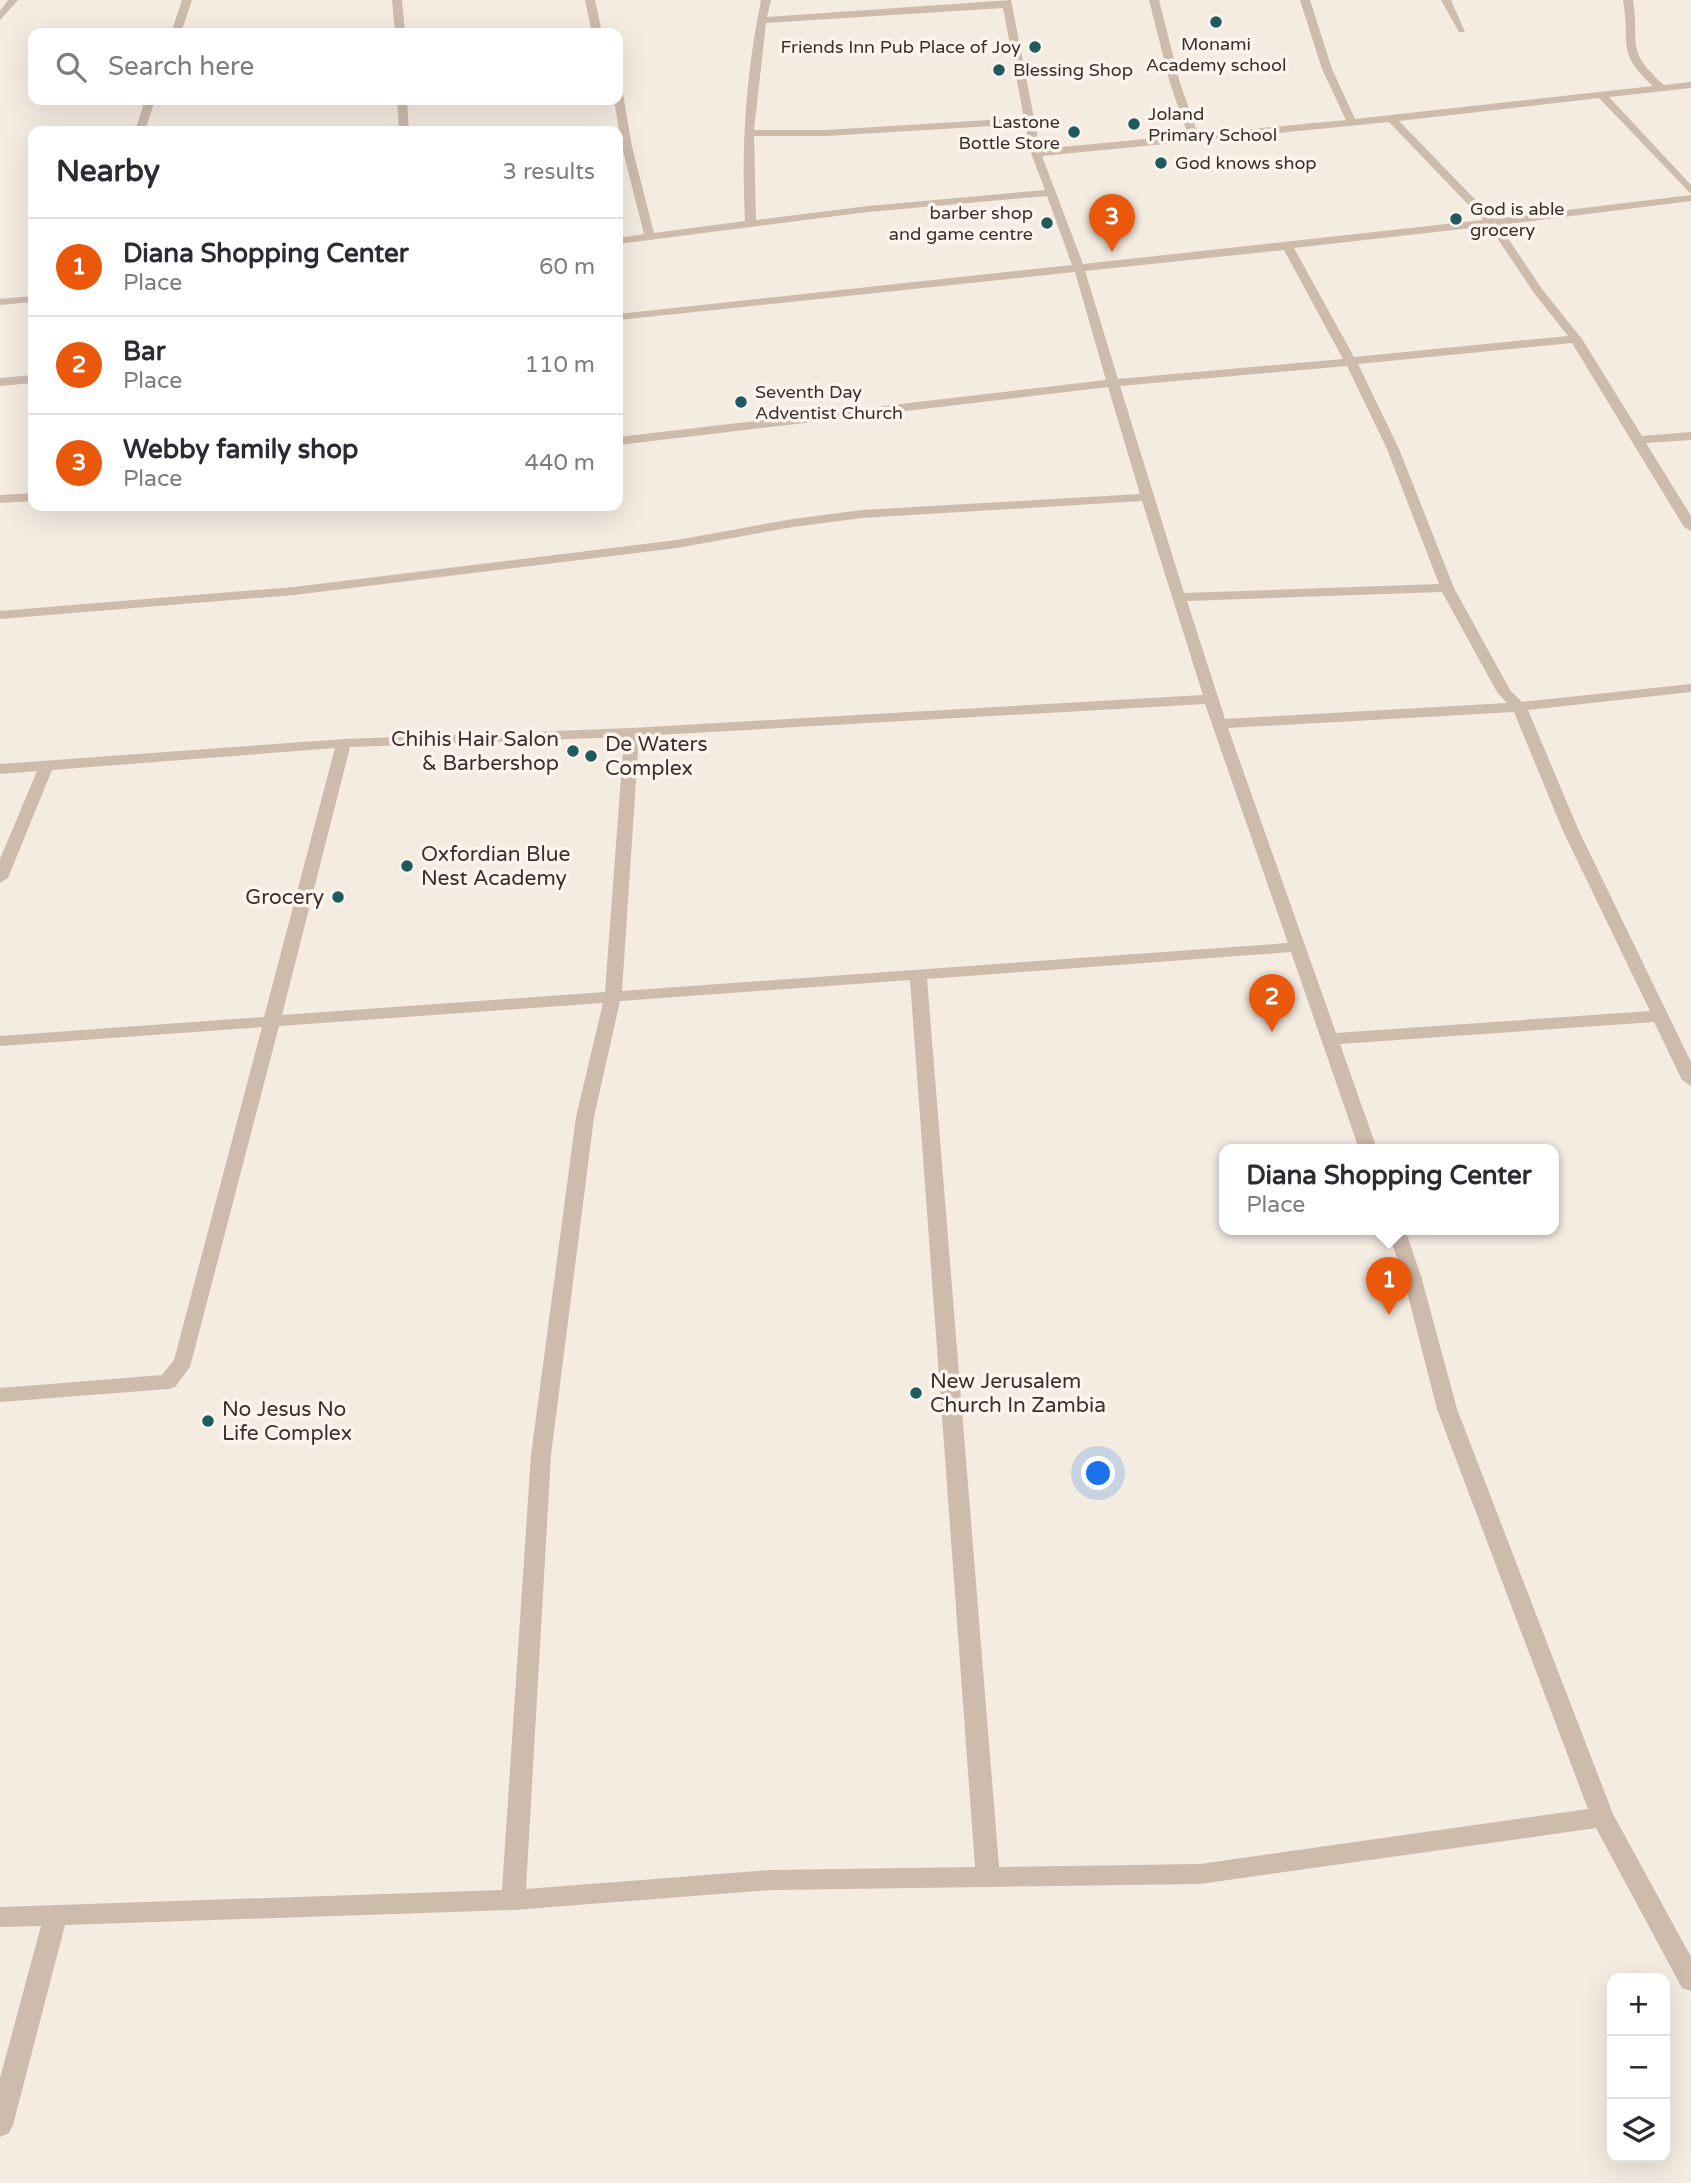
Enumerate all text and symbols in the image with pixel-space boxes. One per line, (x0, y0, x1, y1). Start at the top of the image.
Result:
marker: Monami Academy school (1208, 14, 1224, 30)
search box (28, 28, 623, 105)
place label: Monami Academy school (1146, 33, 1286, 76)
place label: Friends Inn Pub Place of Joy (781, 36, 1021, 58)
marker: Friends Inn Pub Place of Joy (1027, 39, 1043, 55)
icon: search (52, 48, 90, 86)
text: Search here (108, 51, 254, 82)
place label: Blessing Shop (1013, 59, 1133, 81)
marker: Blessing Shop (991, 62, 1007, 78)
place label: Joland Primary School (1148, 103, 1277, 146)
place label: Lastone Bottle Store (958, 111, 1060, 154)
marker: Joland Primary School (1126, 116, 1142, 132)
marker: Lastone Bottle Store (1066, 124, 1082, 140)
place label: God knows shop (1175, 152, 1317, 174)
text: Nearby (56, 153, 160, 190)
marker: God knows shop (1153, 155, 1169, 171)
text: 3 results (502, 158, 595, 186)
pin: 3 (1089, 194, 1135, 252)
place label: God is able grocery (1470, 198, 1565, 241)
place label: barber shop and game centre (889, 202, 1033, 245)
marker: God is able grocery (1448, 211, 1464, 227)
marker: barber shop and game centre (1039, 215, 1055, 231)
text: Diana Shopping Center (123, 238, 409, 269)
text: 1 (72, 253, 86, 281)
text: 60 m (539, 253, 595, 281)
text: Place (123, 269, 182, 297)
text: Bar (123, 336, 166, 367)
text: 2 (72, 351, 86, 379)
text: 110 m (525, 351, 595, 379)
text: Place (123, 367, 182, 395)
place label: Seventh Day Adventist Church (755, 381, 903, 424)
marker: Seventh Day Adventist Church (733, 394, 749, 410)
text: Webby family shop (123, 434, 358, 465)
text: 3 (72, 449, 86, 477)
text: 440 m (525, 449, 595, 477)
text: Place (123, 465, 182, 493)
place label: Chihis Hair Salon & Barbershop (391, 727, 559, 776)
place label: De Waters Complex (605, 732, 708, 781)
marker: Chihis Hair Salon & Barbershop (565, 743, 581, 759)
marker: De Waters Complex (583, 748, 599, 764)
place label: Oxfordian Blue Nest Academy (421, 842, 570, 891)
marker: Oxfordian Blue Nest Academy (399, 858, 415, 874)
place label: Grocery (245, 885, 324, 910)
marker: Grocery (330, 889, 346, 905)
pin: 2 (1249, 974, 1295, 1032)
popup (1219, 1144, 1559, 1235)
text: Diana Shopping Center (1246, 1160, 1532, 1191)
text: Place (1246, 1191, 1305, 1219)
pin: 1 (1366, 1257, 1412, 1315)
place label: New Jerusalem Church In Zambia (930, 1369, 1106, 1418)
marker: New Jerusalem Church In Zambia (908, 1385, 924, 1401)
place label: No Jesus No Life Complex (222, 1397, 352, 1446)
marker: No Jesus No Life Complex (200, 1413, 216, 1429)
your location (1081, 1456, 1115, 1490)
map controls (1607, 1973, 1670, 2162)
button: + (1607, 1973, 1670, 2036)
button: − (1607, 2036, 1670, 2099)
button: layers (1607, 2099, 1670, 2162)

